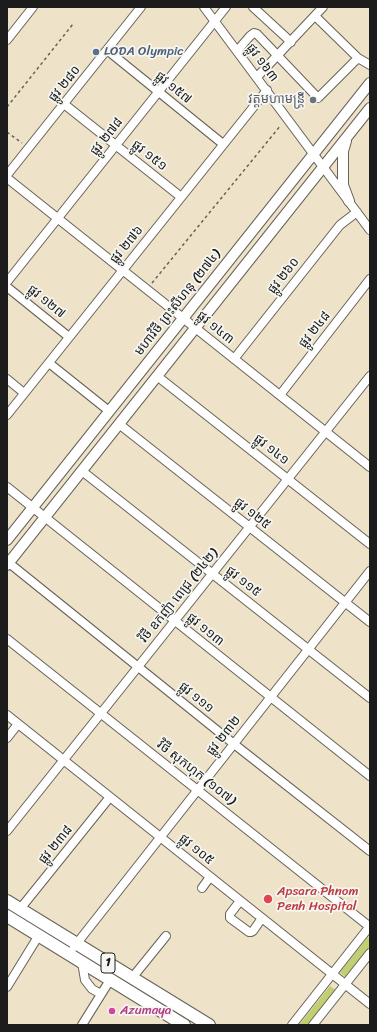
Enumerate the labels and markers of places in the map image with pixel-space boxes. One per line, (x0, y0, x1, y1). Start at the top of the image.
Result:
place label: LODA Olympic (104, 44, 184, 60)
marker: LODA Olympic (91, 47, 101, 57)
place label: វត្តមហាមន្រ្តី (248, 92, 305, 108)
marker: វត្តមហាមន្រ្តី (308, 95, 318, 105)
place label: Apsara Phnom Penh Hospital (277, 884, 358, 915)
marker: Apsara Phnom Penh Hospital (262, 893, 274, 905)
place label: Azumaya (120, 1003, 171, 1019)
marker: Azumaya (107, 1006, 117, 1016)

